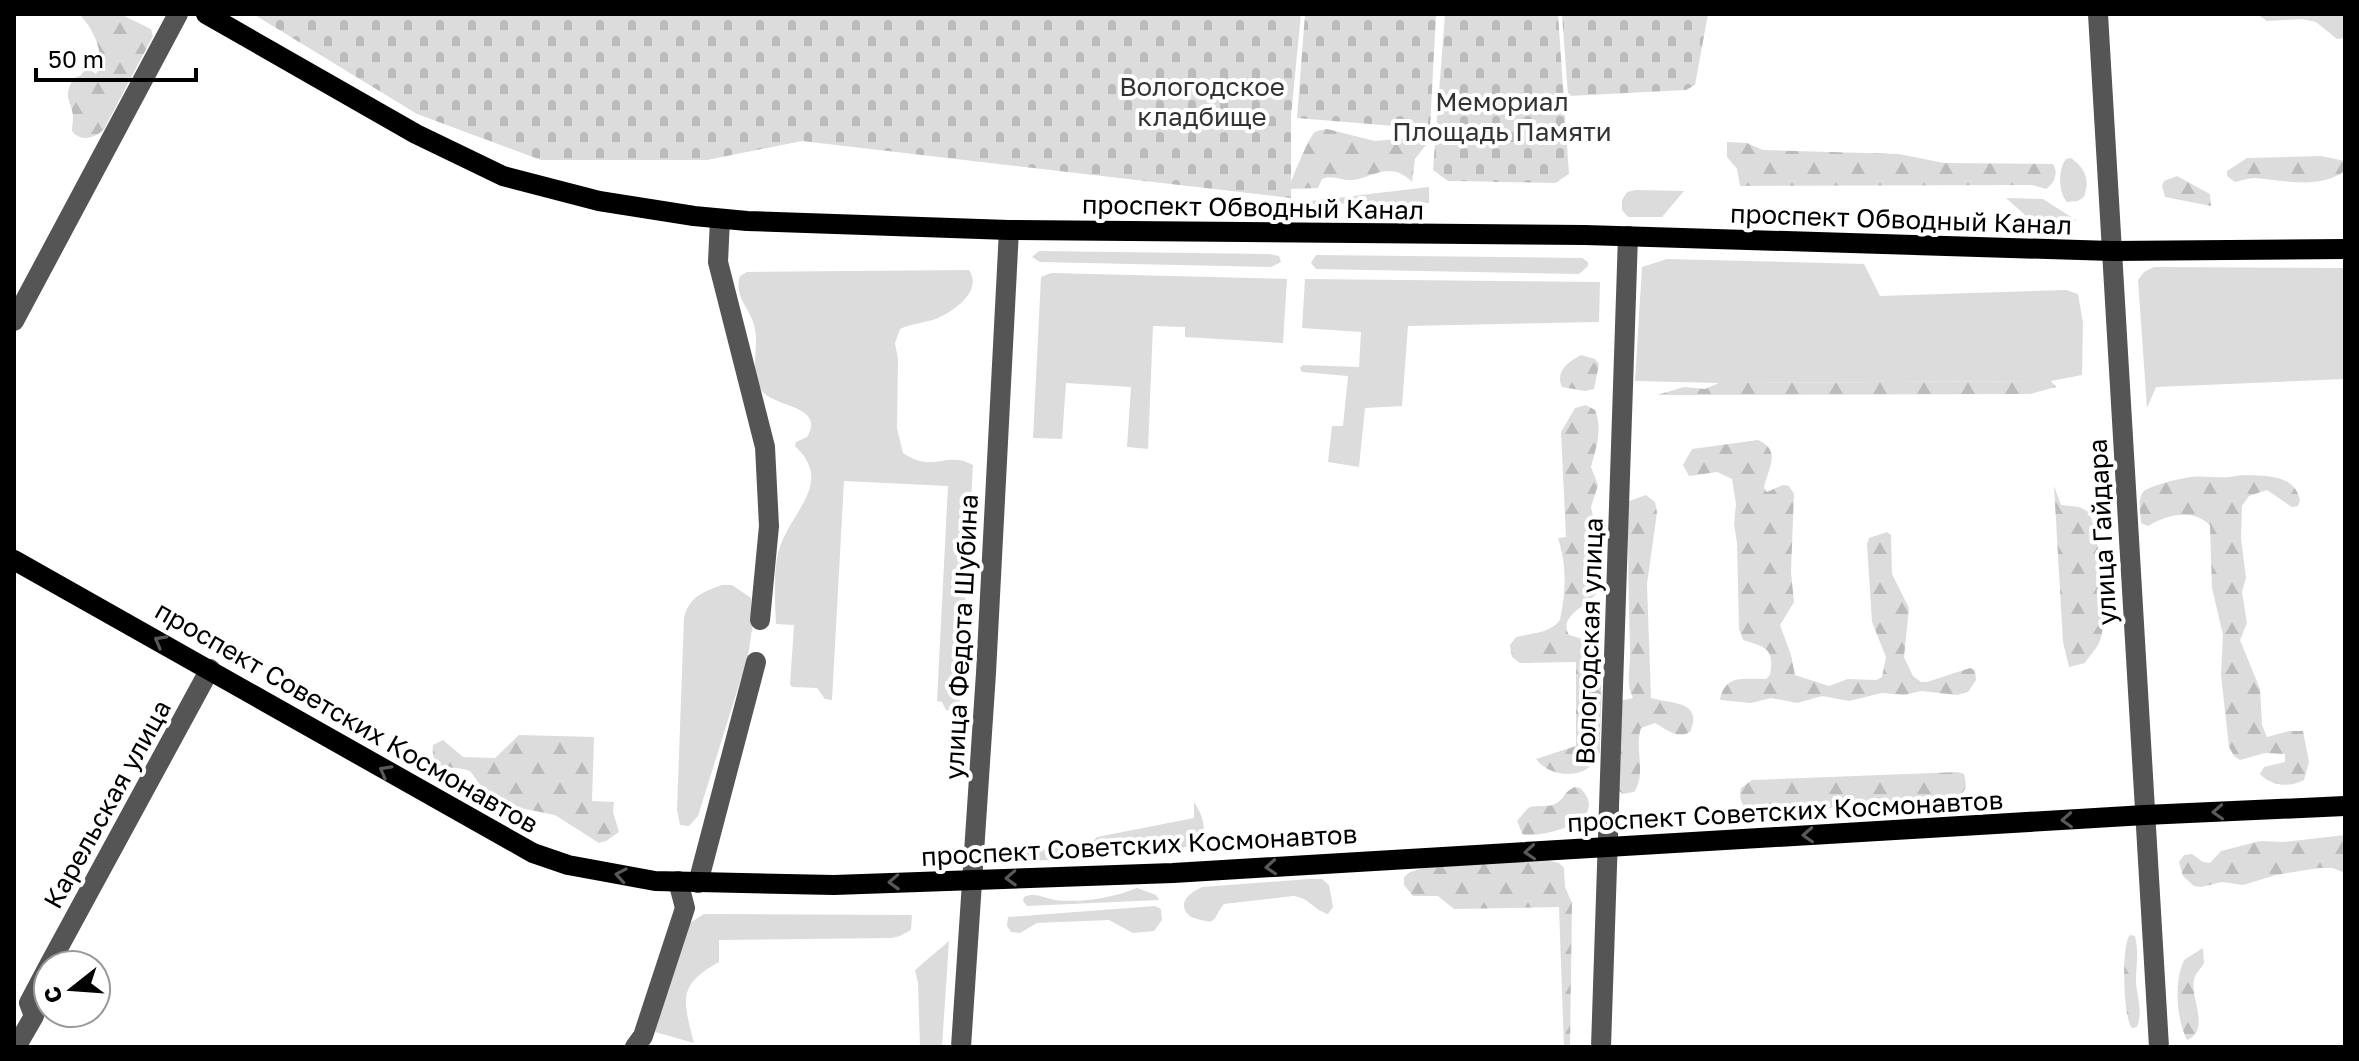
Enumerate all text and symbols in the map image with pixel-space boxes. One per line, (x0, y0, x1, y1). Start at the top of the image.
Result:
scale bar (36, 32, 196, 82)
text: 50 m (48, 44, 104, 73)
park label: Вологодское кладбище (1119, 71, 1285, 132)
park label: Мемориал Площадь Памяти (1392, 86, 1612, 147)
street label: проспект Обводный Канал (1082, 189, 1424, 225)
street label: проспект Обводный Канал (1729, 198, 2073, 240)
street label: улица Гайдара (2082, 438, 2122, 626)
street label: улица Федота Шубина (938, 493, 984, 781)
street label: Вологодская улица (1569, 517, 1609, 765)
street label: проспект Советских Космонавтов (150, 594, 544, 840)
one-way arrow (154, 635, 169, 651)
street label: Карельская улица (37, 694, 177, 914)
one-way arrow (379, 765, 394, 781)
street label: проспект Советских Космонавтов (1566, 784, 2004, 838)
one-way arrow (2211, 803, 2224, 820)
one-way arrow (2060, 811, 2073, 828)
street label: проспект Советских Космонавтов (920, 818, 1358, 872)
one-way arrow (1801, 827, 1814, 844)
one-way arrow (1523, 843, 1536, 860)
one-way arrow (1264, 858, 1277, 875)
one-way arrow (614, 867, 628, 884)
one-way arrow (1004, 869, 1017, 887)
one-way arrow (887, 874, 900, 891)
north arrow (32, 949, 112, 1029)
text: С (37, 984, 68, 1006)

